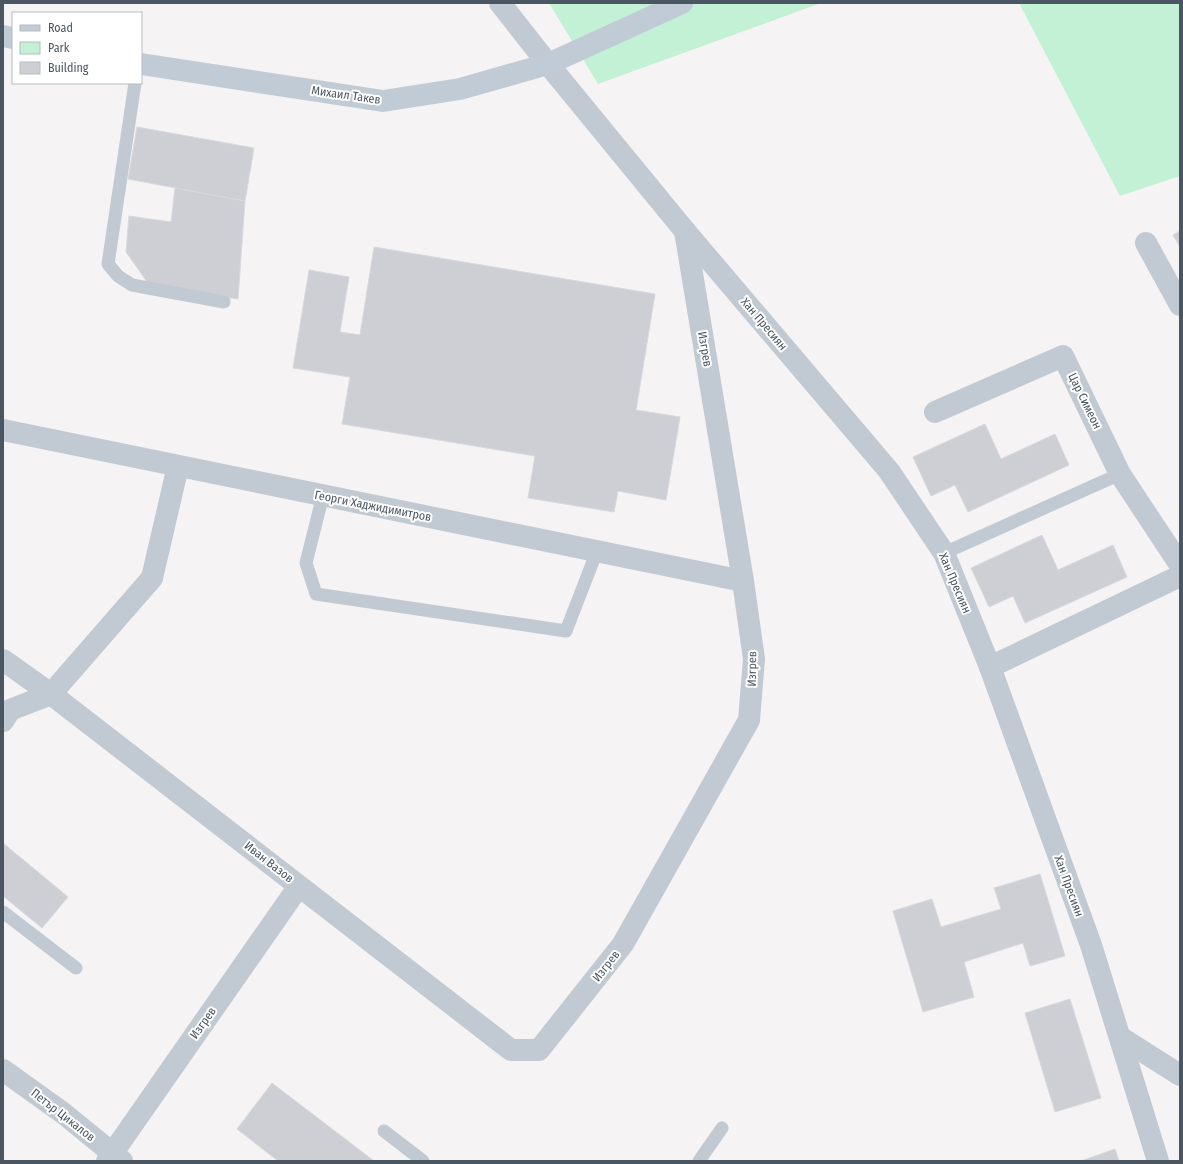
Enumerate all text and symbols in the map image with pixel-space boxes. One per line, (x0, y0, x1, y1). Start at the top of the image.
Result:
legend (12, 12, 142, 84)
text: Road (48, 21, 73, 35)
text: Park (48, 41, 70, 55)
text: Building (48, 61, 89, 75)
street label: Михаил Такев (311, 83, 381, 107)
street label: Хан Пресиян (738, 295, 790, 353)
street label: Изгрев (695, 330, 715, 368)
street label: Цар Симеон (1065, 371, 1105, 431)
street label: Георги Хаджидимитров (313, 488, 433, 524)
street label: Хан Пресиян (936, 551, 974, 615)
street label: Изгрев (745, 651, 759, 687)
street label: Иван Вазов (242, 839, 296, 885)
street label: Хан Пресиян (1051, 853, 1087, 919)
street label: Изгрев (590, 948, 622, 984)
street label: Изгрев (187, 1004, 219, 1042)
street label: Петър Цикалов (28, 1086, 98, 1144)

